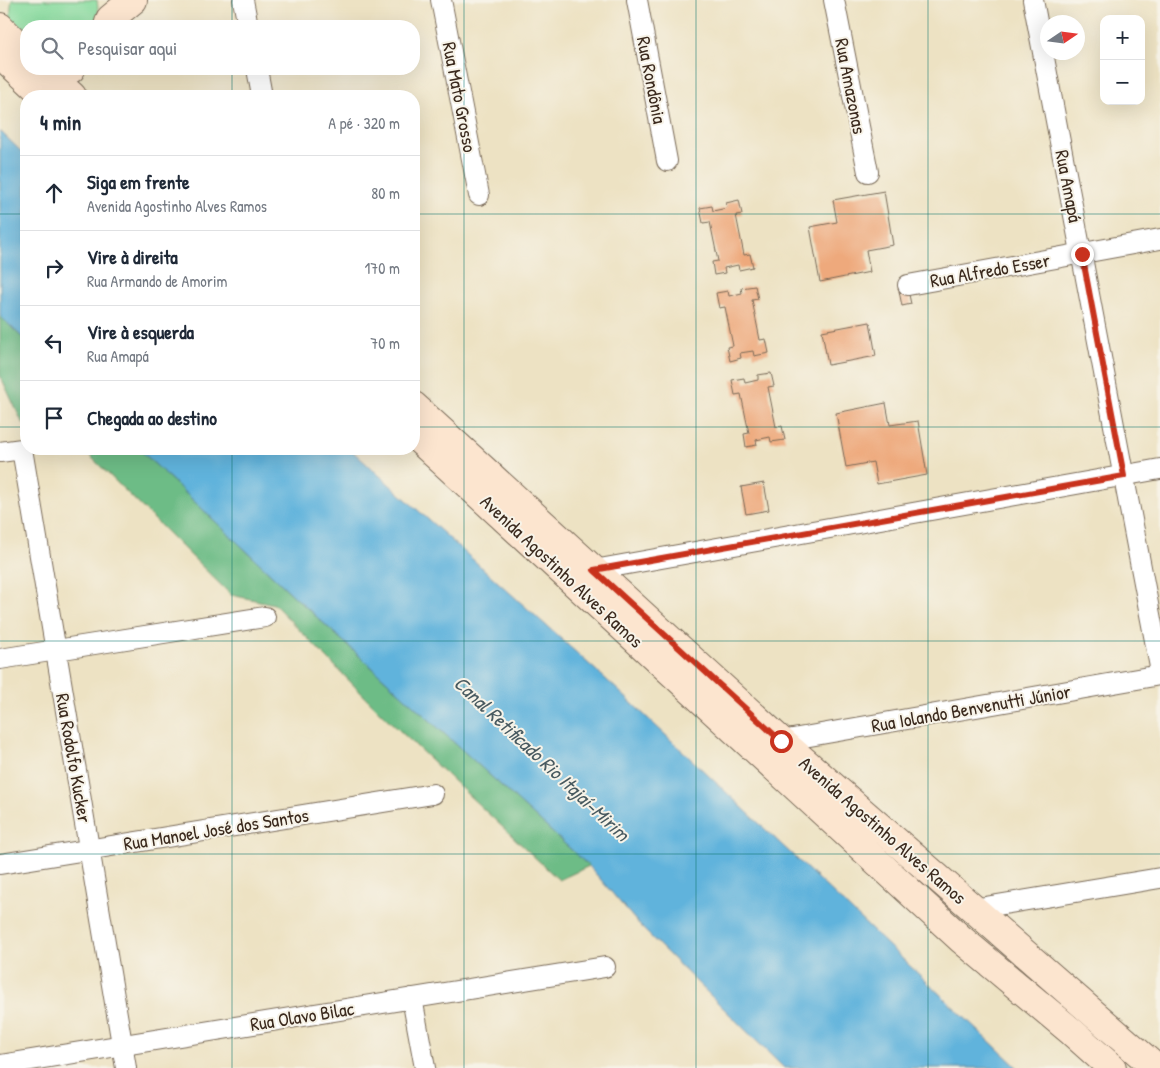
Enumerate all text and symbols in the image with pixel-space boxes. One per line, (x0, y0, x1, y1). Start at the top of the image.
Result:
north arrow (1040, 15, 1085, 60)
map controls (1100, 15, 1145, 105)
button: + (1100, 15, 1145, 60)
search box (20, 20, 420, 75)
icon: search (38, 34, 66, 62)
street label: Rua Rondônia (631, 34, 673, 126)
text: Pesquisar aqui (78, 35, 177, 61)
street label: Rua Amazonas (829, 36, 873, 136)
street label: Rua Mato Grosso (437, 40, 483, 155)
button: − (1100, 60, 1145, 105)
text: 4 min (40, 108, 81, 137)
text: A pé · 320 m (328, 112, 400, 134)
street label: Rua Amapá (1049, 148, 1089, 225)
text: Siga em frente (87, 169, 190, 195)
icon: ahead (40, 179, 68, 207)
text: 80 m (371, 182, 400, 204)
text: Avenida Agostinho Alves Ramos (87, 195, 267, 217)
route end (1071, 243, 1094, 266)
text: Vire à direita (87, 244, 178, 270)
street label: Rua Alfredo Esser (928, 247, 1053, 293)
icon: right (40, 254, 68, 282)
text: 170 m (365, 257, 400, 279)
text: Rua Armando de Amorim (87, 270, 227, 292)
text: Vire à esquerda (87, 319, 194, 345)
icon: left (40, 329, 68, 357)
text: 70 m (370, 332, 400, 354)
text: Rua Amapá (87, 345, 149, 367)
icon: arrive (40, 404, 68, 432)
text: Chegada ao destino (87, 405, 217, 431)
street label: Avenida Agostinho Alves Ramos (475, 489, 649, 653)
water label: Canal Retificado Rio Itajaí-Mirim (448, 669, 637, 848)
street label: Rua Iolando Benvenutti Júnior (869, 678, 1073, 738)
street label: Rua Rodolfo Kucker (50, 691, 98, 825)
route start (770, 730, 793, 753)
street label: Avenida Agostinho Alves Ramos (794, 750, 972, 910)
street label: Rua Manoel José dos Santos (122, 802, 310, 856)
street label: Rua Olavo Bilac (248, 995, 356, 1037)

